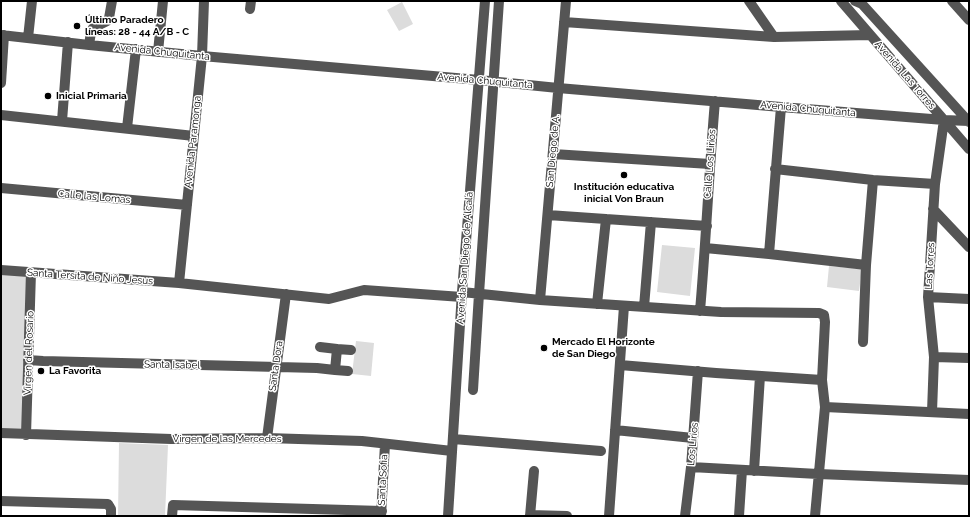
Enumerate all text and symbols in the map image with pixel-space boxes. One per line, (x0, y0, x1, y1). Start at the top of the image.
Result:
place label: Último Paradero líneas: 28 - 44 A/B - C (85, 14, 189, 38)
marker: Último Paradero líneas: 28 - 44 A/B - C (72, 21, 82, 31)
street label: Avenida Las Torres (872, 38, 938, 112)
street label: Avenida Chuquitanta (114, 41, 210, 63)
street label: Avenida Chuquitanta (437, 71, 533, 91)
place label: Inicial Primaria (56, 90, 127, 102)
marker: Inicial Primaria (43, 91, 53, 101)
street label: Avenida Paramonga (182, 95, 204, 189)
street label: Avenida Chuquitanta (760, 99, 856, 119)
street label: San Diego de A. (544, 114, 562, 188)
street label: Calle Los Lirios (702, 129, 718, 199)
marker: Institución educativa inicial Von Braun (619, 170, 629, 180)
place label: Institución educativa inicial Von Braun (574, 181, 674, 204)
street label: Calle las Lomas (57, 188, 131, 206)
street label: Avenida San Diego de Alcalá (454, 191, 476, 325)
street label: Las Torres (923, 242, 937, 290)
street label: Santa Tersita de Niño Jesus (27, 267, 153, 287)
street label: Virgen del Rosario (22, 311, 36, 395)
place label: Mercado El Horizonte de San Diego (552, 336, 655, 360)
street label: Santa Dora (267, 340, 285, 392)
marker: Mercado El Horizonte de San Diego (539, 343, 549, 353)
street label: Santa Isabel (144, 359, 200, 371)
place label: La Favorita (49, 365, 101, 377)
marker: La Favorita (36, 366, 46, 376)
street label: Los Lirios (685, 422, 701, 466)
street label: Virgen de las Mercedes (172, 433, 282, 445)
street label: Santa Sofia (376, 454, 390, 506)

